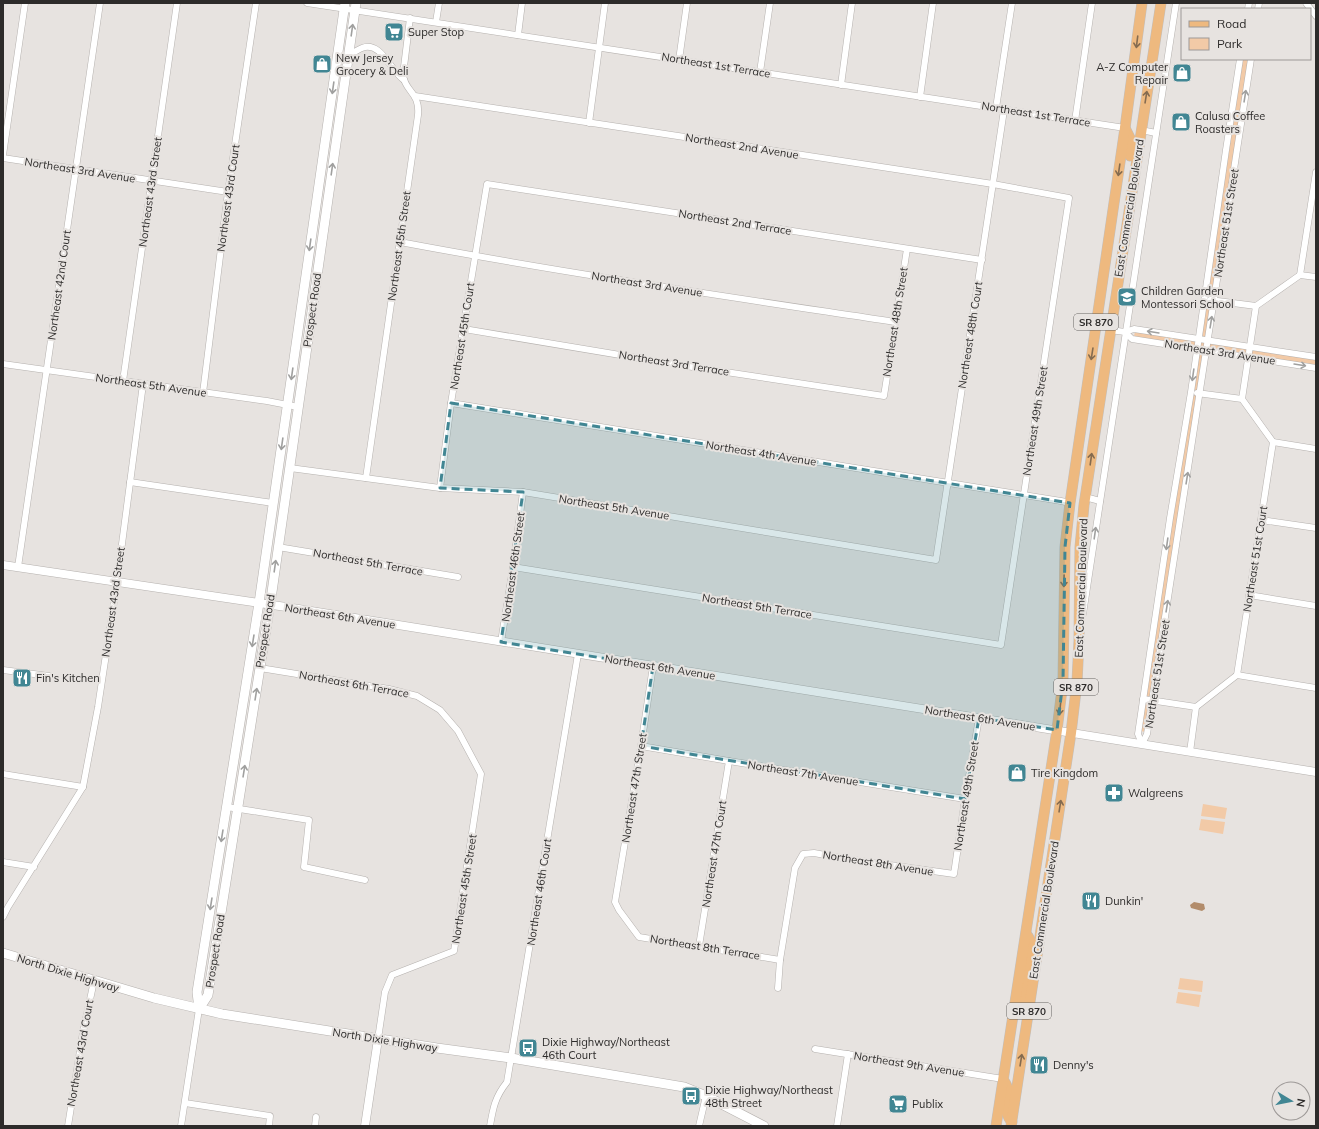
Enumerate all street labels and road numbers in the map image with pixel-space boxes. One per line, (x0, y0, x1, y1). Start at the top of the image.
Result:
street label: Northeast 1st Terrace (661, 49, 771, 81)
street label: Northeast 1st Terrace (981, 98, 1091, 130)
street label: Northeast 2nd Avenue (684, 130, 800, 162)
street label: Northeast 43rd Street (135, 136, 165, 248)
street label: East Commercial Boulevard (1111, 138, 1147, 278)
street label: Northeast 43rd Court (214, 143, 242, 253)
street label: Northeast 3rd Avenue (24, 154, 136, 186)
street label: Northeast 51st Street (1211, 168, 1242, 278)
street label: Northeast 45th Street (384, 190, 414, 302)
street label: Northeast 2nd Terrace (678, 206, 792, 238)
street label: Northeast 42nd Court (44, 229, 74, 341)
street label: Northeast 48th Street (879, 266, 911, 378)
street label: Northeast 3rd Avenue (591, 268, 703, 300)
street label: Prospect Road (300, 272, 324, 348)
street label: Northeast 48th Court (955, 280, 985, 389)
street label: Northeast 45th Court (447, 281, 477, 390)
road number: SR 870 (1074, 314, 1118, 330)
street label: Northeast 3rd Avenue (1164, 336, 1276, 368)
street label: Northeast 3rd Terrace (618, 347, 730, 379)
street label: Northeast 49th Street (1019, 365, 1051, 477)
street label: Northeast 5th Avenue (95, 370, 207, 400)
street label: Northeast 4th Avenue (705, 437, 817, 469)
street label: Northeast 5th Avenue (558, 491, 670, 523)
street label: Northeast 51st Court (1240, 505, 1270, 613)
street label: Northeast 46th Street (498, 511, 528, 623)
street label: East Commercial Boulevard (1072, 518, 1090, 658)
street label: Northeast 5th Terrace (312, 545, 424, 579)
street label: Northeast 43rd Street (98, 546, 128, 658)
street label: Northeast 5th Terrace (701, 590, 813, 622)
street label: Prospect Road (252, 593, 278, 669)
street label: Northeast 6th Avenue (284, 600, 396, 632)
street label: Northeast 51st Street (1142, 619, 1173, 729)
street label: Northeast 6th Avenue (604, 651, 716, 683)
street label: Northeast 6th Terrace (298, 667, 410, 701)
road number: SR 870 (1054, 679, 1098, 695)
street label: Northeast 6th Avenue (924, 702, 1036, 734)
street label: Northeast 47th Street (618, 732, 650, 844)
street label: Northeast 49th Street (950, 740, 982, 852)
street label: Northeast 7th Avenue (747, 757, 859, 789)
street label: Northeast 47th Court (699, 799, 729, 908)
street label: Northeast 45th Street (448, 833, 480, 945)
street label: Northeast 46th Court (524, 837, 554, 946)
street label: East Commercial Boulevard (1026, 840, 1062, 980)
street label: Northeast 8th Avenue (822, 847, 934, 879)
street label: Prospect Road (202, 913, 228, 989)
street label: Northeast 8th Terrace (649, 931, 761, 963)
street label: North Dixie Highway (15, 951, 121, 995)
street label: Northeast 43rd Court (64, 998, 96, 1108)
road number: SR 870 (1007, 1003, 1051, 1019)
street label: North Dixie Highway (332, 1025, 439, 1055)
street label: Northeast 9th Avenue (853, 1048, 965, 1080)

